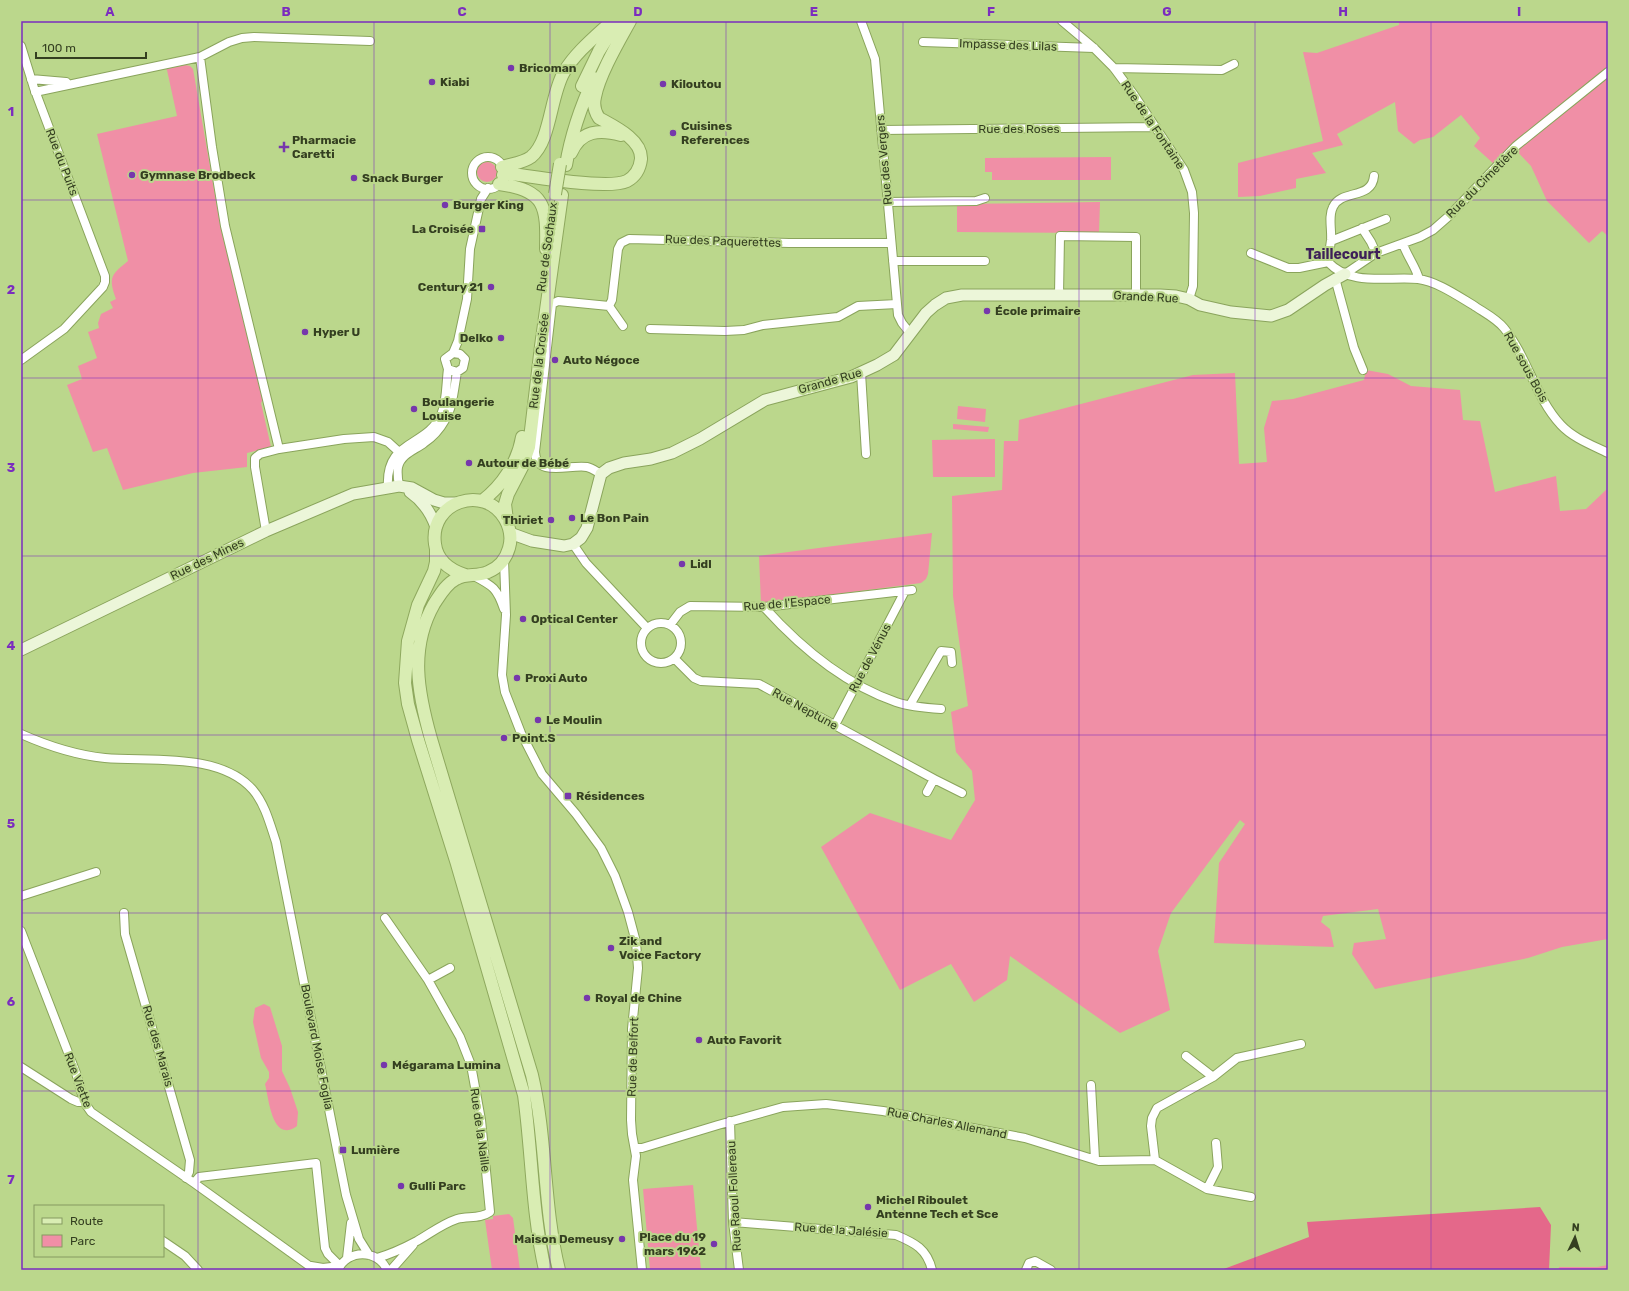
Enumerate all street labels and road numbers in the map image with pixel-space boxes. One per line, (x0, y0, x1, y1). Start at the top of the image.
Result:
street label: Impasse des Lilas (959, 36, 1057, 54)
street label: Rue de la Fontaine (1118, 78, 1188, 172)
street label: Rue des Vergers (873, 114, 895, 206)
street label: Rue des Roses (978, 122, 1060, 136)
street label: Rue du Puits (43, 126, 81, 198)
street label: Rue du Cimetière (1443, 143, 1521, 221)
street label: Rue de Sochaux (534, 201, 560, 293)
street label: Rue des Paquerettes (665, 232, 781, 250)
street label: Grande Rue (1113, 288, 1179, 306)
street label: Rue de la Croisée (526, 312, 552, 409)
street label: Rue sous Bois (1501, 330, 1551, 404)
street label: Grande Rue (797, 365, 864, 397)
street label: Rue des Mines (168, 535, 246, 583)
street label: Rue de l'Espace (743, 592, 832, 614)
street label: Rue de Vénus (846, 621, 894, 695)
street label: Rue Neptune (770, 685, 840, 733)
street label: Boulevard Moise Foglia (298, 983, 336, 1111)
street label: Rue des Marais (140, 1004, 176, 1088)
street label: Rue de Belfort (625, 1017, 641, 1097)
street label: Rue Viette (61, 1050, 95, 1110)
street label: Rue de la Naille (467, 1087, 493, 1173)
street label: Rue Charles Allemand (886, 1104, 1008, 1142)
street label: Rue Raoul Follereau (724, 1140, 744, 1252)
street label: Rue de la Jalésie (794, 1220, 888, 1240)

